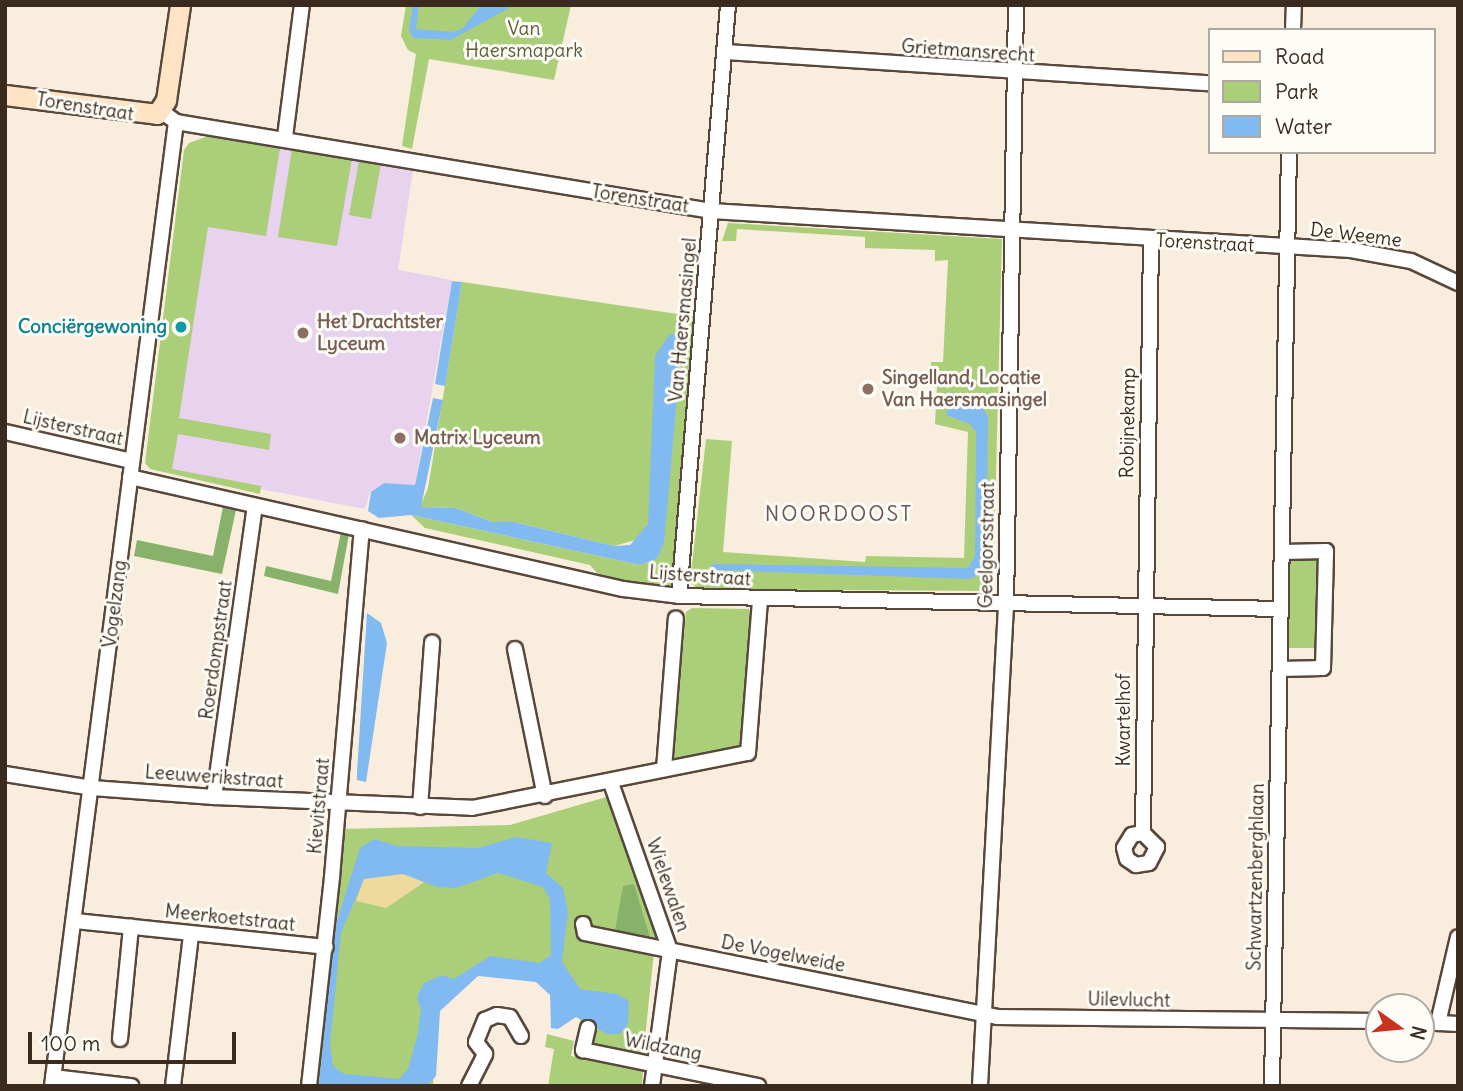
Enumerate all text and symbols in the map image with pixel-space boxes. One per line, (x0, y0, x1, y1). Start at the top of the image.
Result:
park label: Van Haersmapark (465, 18, 583, 62)
legend (1208, 28, 1435, 154)
street label: Grietmansrecht (900, 35, 1036, 67)
text: Road (1275, 43, 1324, 70)
text: Park (1275, 78, 1318, 105)
street label: Torenstraat (35, 88, 135, 126)
text: Water (1275, 113, 1332, 140)
street label: Torenstraat (590, 180, 690, 218)
street label: De Weeme (1309, 218, 1403, 252)
street label: Torenstraat (1155, 229, 1255, 257)
street label: Van Haersmasingel (664, 237, 702, 403)
place label: Het Drachtster Lyceum (317, 311, 443, 355)
place label: Conciërgewoning (18, 316, 167, 338)
marker: Conciërgewoning (173, 319, 189, 335)
marker: Het Drachtster Lyceum (295, 325, 311, 341)
place label: Singelland, Locatie Van Haersmasingel (882, 367, 1047, 411)
street label: Robijnekamp (1116, 367, 1140, 479)
marker: Singelland, Locatie Van Haersmasingel (860, 381, 876, 397)
street label: Lijsterstraat (21, 405, 125, 451)
place label: Matrix Lyceum (414, 427, 541, 449)
marker: Matrix Lyceum (392, 430, 408, 446)
street label: Geelgorsstraat (974, 481, 1000, 609)
district label: NOORDOOST (766, 501, 912, 527)
street label: Vogelzang (98, 559, 132, 649)
street label: Lijsterstraat (648, 561, 752, 591)
street label: Roerdompstraat (195, 579, 237, 721)
street label: Kwartelhof (1113, 673, 1135, 767)
street label: Kievitstraat (303, 757, 335, 855)
street label: Leeuwerikstraat (144, 761, 284, 793)
street label: Schwartzenberghlaan (1243, 783, 1269, 971)
street label: Wielewalen (641, 835, 695, 935)
street label: Meerkoetstraat (164, 900, 296, 936)
street label: De Vogelweide (719, 931, 847, 977)
street label: Uilevlucht (1087, 988, 1171, 1012)
north arrow (1365, 993, 1435, 1063)
scale bar (32, 1018, 240, 1062)
text: N (1405, 1023, 1432, 1042)
street label: Wildzang (622, 1028, 704, 1066)
text: 100 m (41, 1030, 100, 1057)

